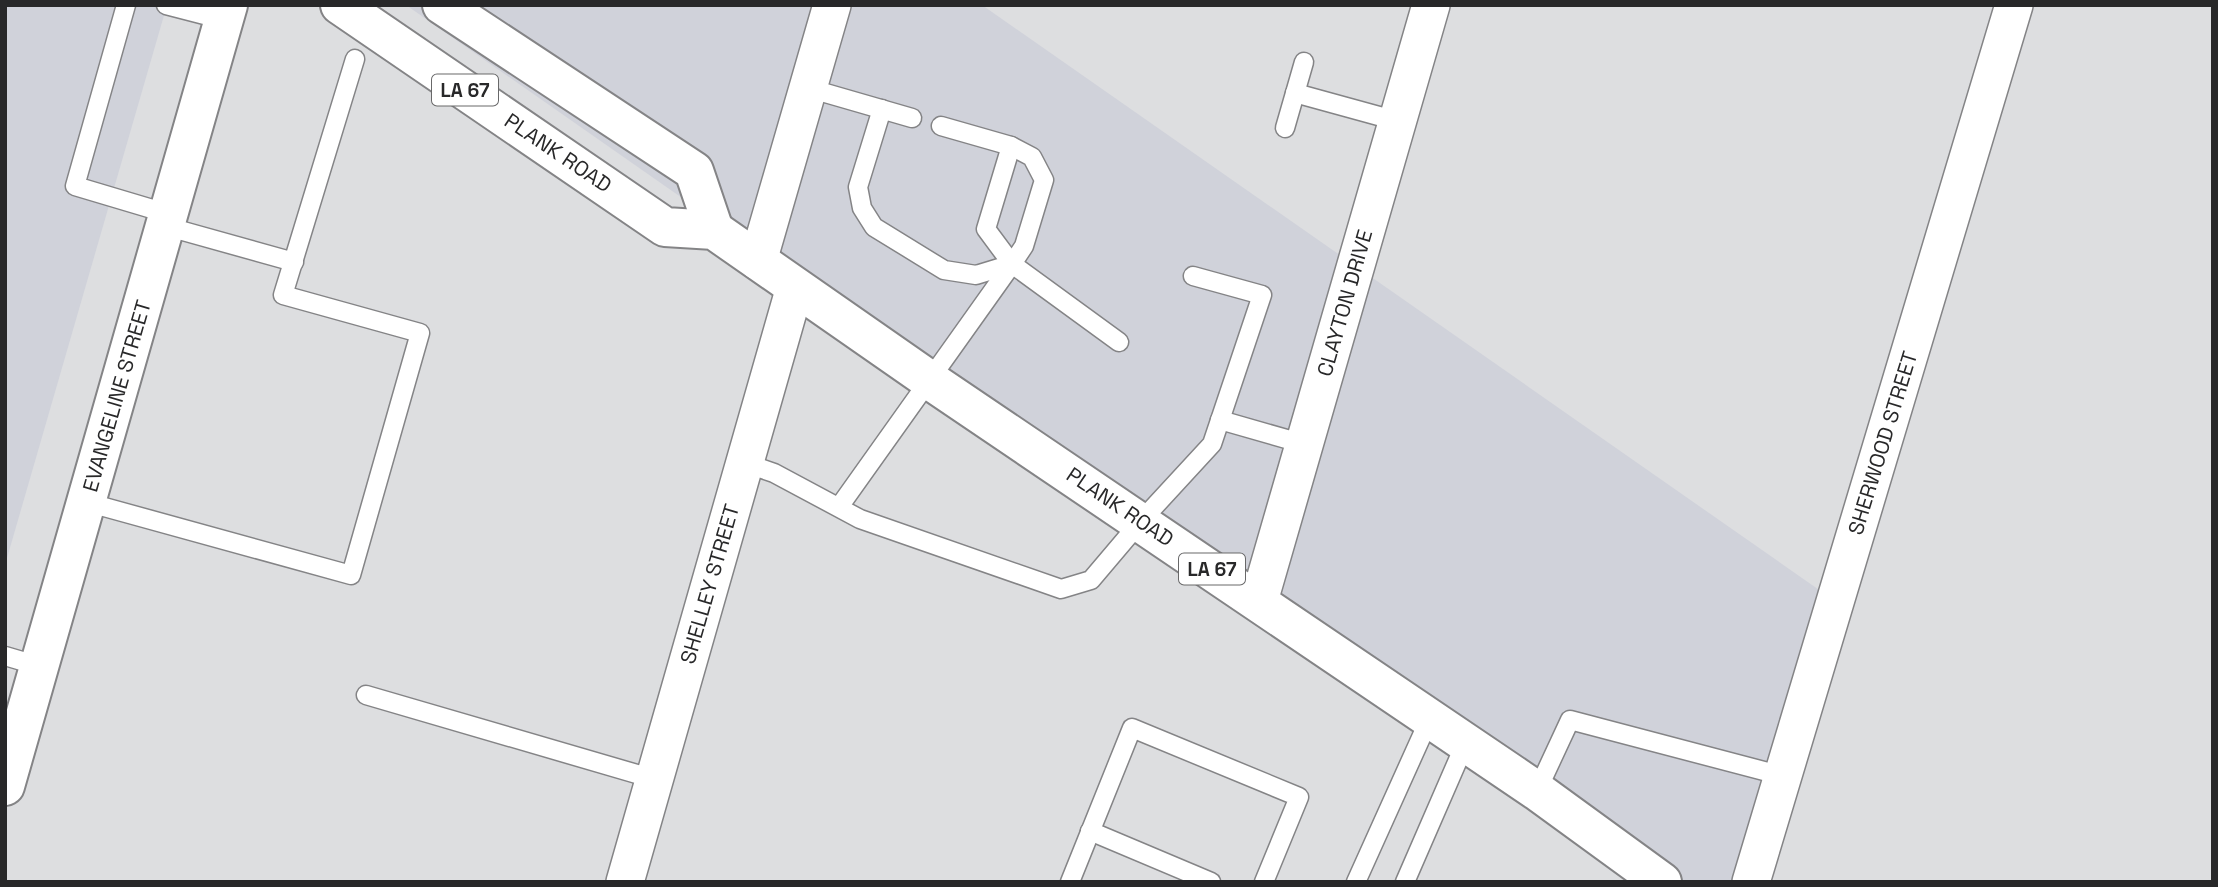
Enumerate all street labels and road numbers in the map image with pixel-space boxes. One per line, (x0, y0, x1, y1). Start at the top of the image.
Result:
road number: LA 67 (432, 74, 498, 106)
street label: PLANK ROAD (499, 107, 617, 198)
street label: CLAYTON DRIVE (1311, 226, 1378, 379)
street label: EVANGELINE STREET (76, 297, 157, 495)
street label: SHERWOOD STREET (1842, 348, 1923, 538)
street label: PLANK ROAD (1061, 461, 1179, 552)
street label: SHELLEY STREET (674, 501, 745, 667)
road number: LA 67 (1179, 554, 1245, 584)

